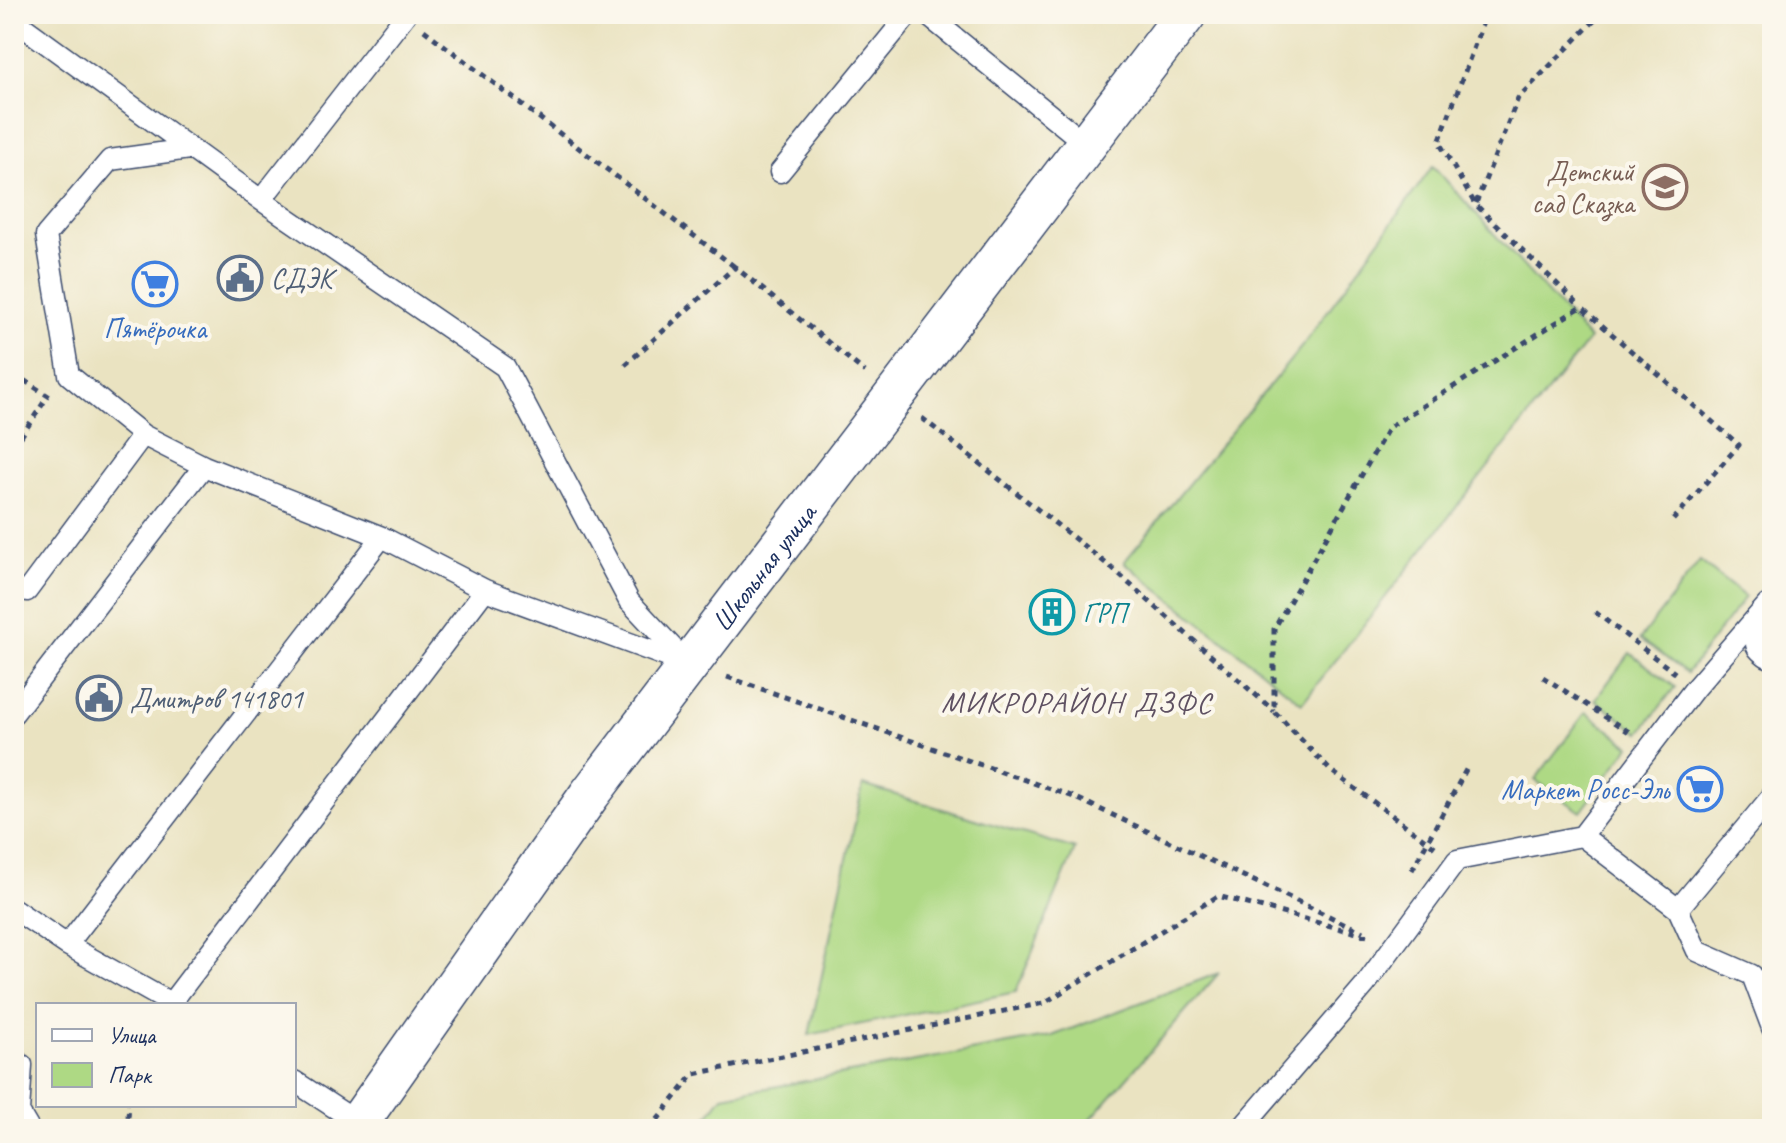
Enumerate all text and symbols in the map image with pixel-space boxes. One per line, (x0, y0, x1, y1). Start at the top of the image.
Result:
place label: Детский сад Сказка (1532, 154, 1637, 222)
school or university icon: Детский сад Сказка (1641, 163, 1689, 211)
public building icon: СДЭК (216, 254, 264, 302)
supermarket icon: Пятёрочка (131, 260, 179, 308)
place label: СДЭК (271, 261, 338, 296)
place label: Пятёрочка (104, 311, 208, 346)
street label: Школьная улица (704, 494, 825, 638)
building icon: ГРП (1028, 588, 1076, 636)
place label: ГРП (1083, 595, 1131, 630)
public building icon: Дмитров 141801 (75, 674, 123, 722)
place label: Дмитров 141801 (130, 681, 304, 716)
district label: МИКРОРАЙОН ДЗФС (941, 683, 1213, 721)
supermarket icon: Маркет Росс-Эль (1676, 765, 1724, 813)
place label: Маркет Росс-Эль (1501, 772, 1671, 807)
legend (36, 1003, 296, 1107)
text: Улица (108, 1020, 157, 1050)
text: Парк (108, 1060, 153, 1090)

